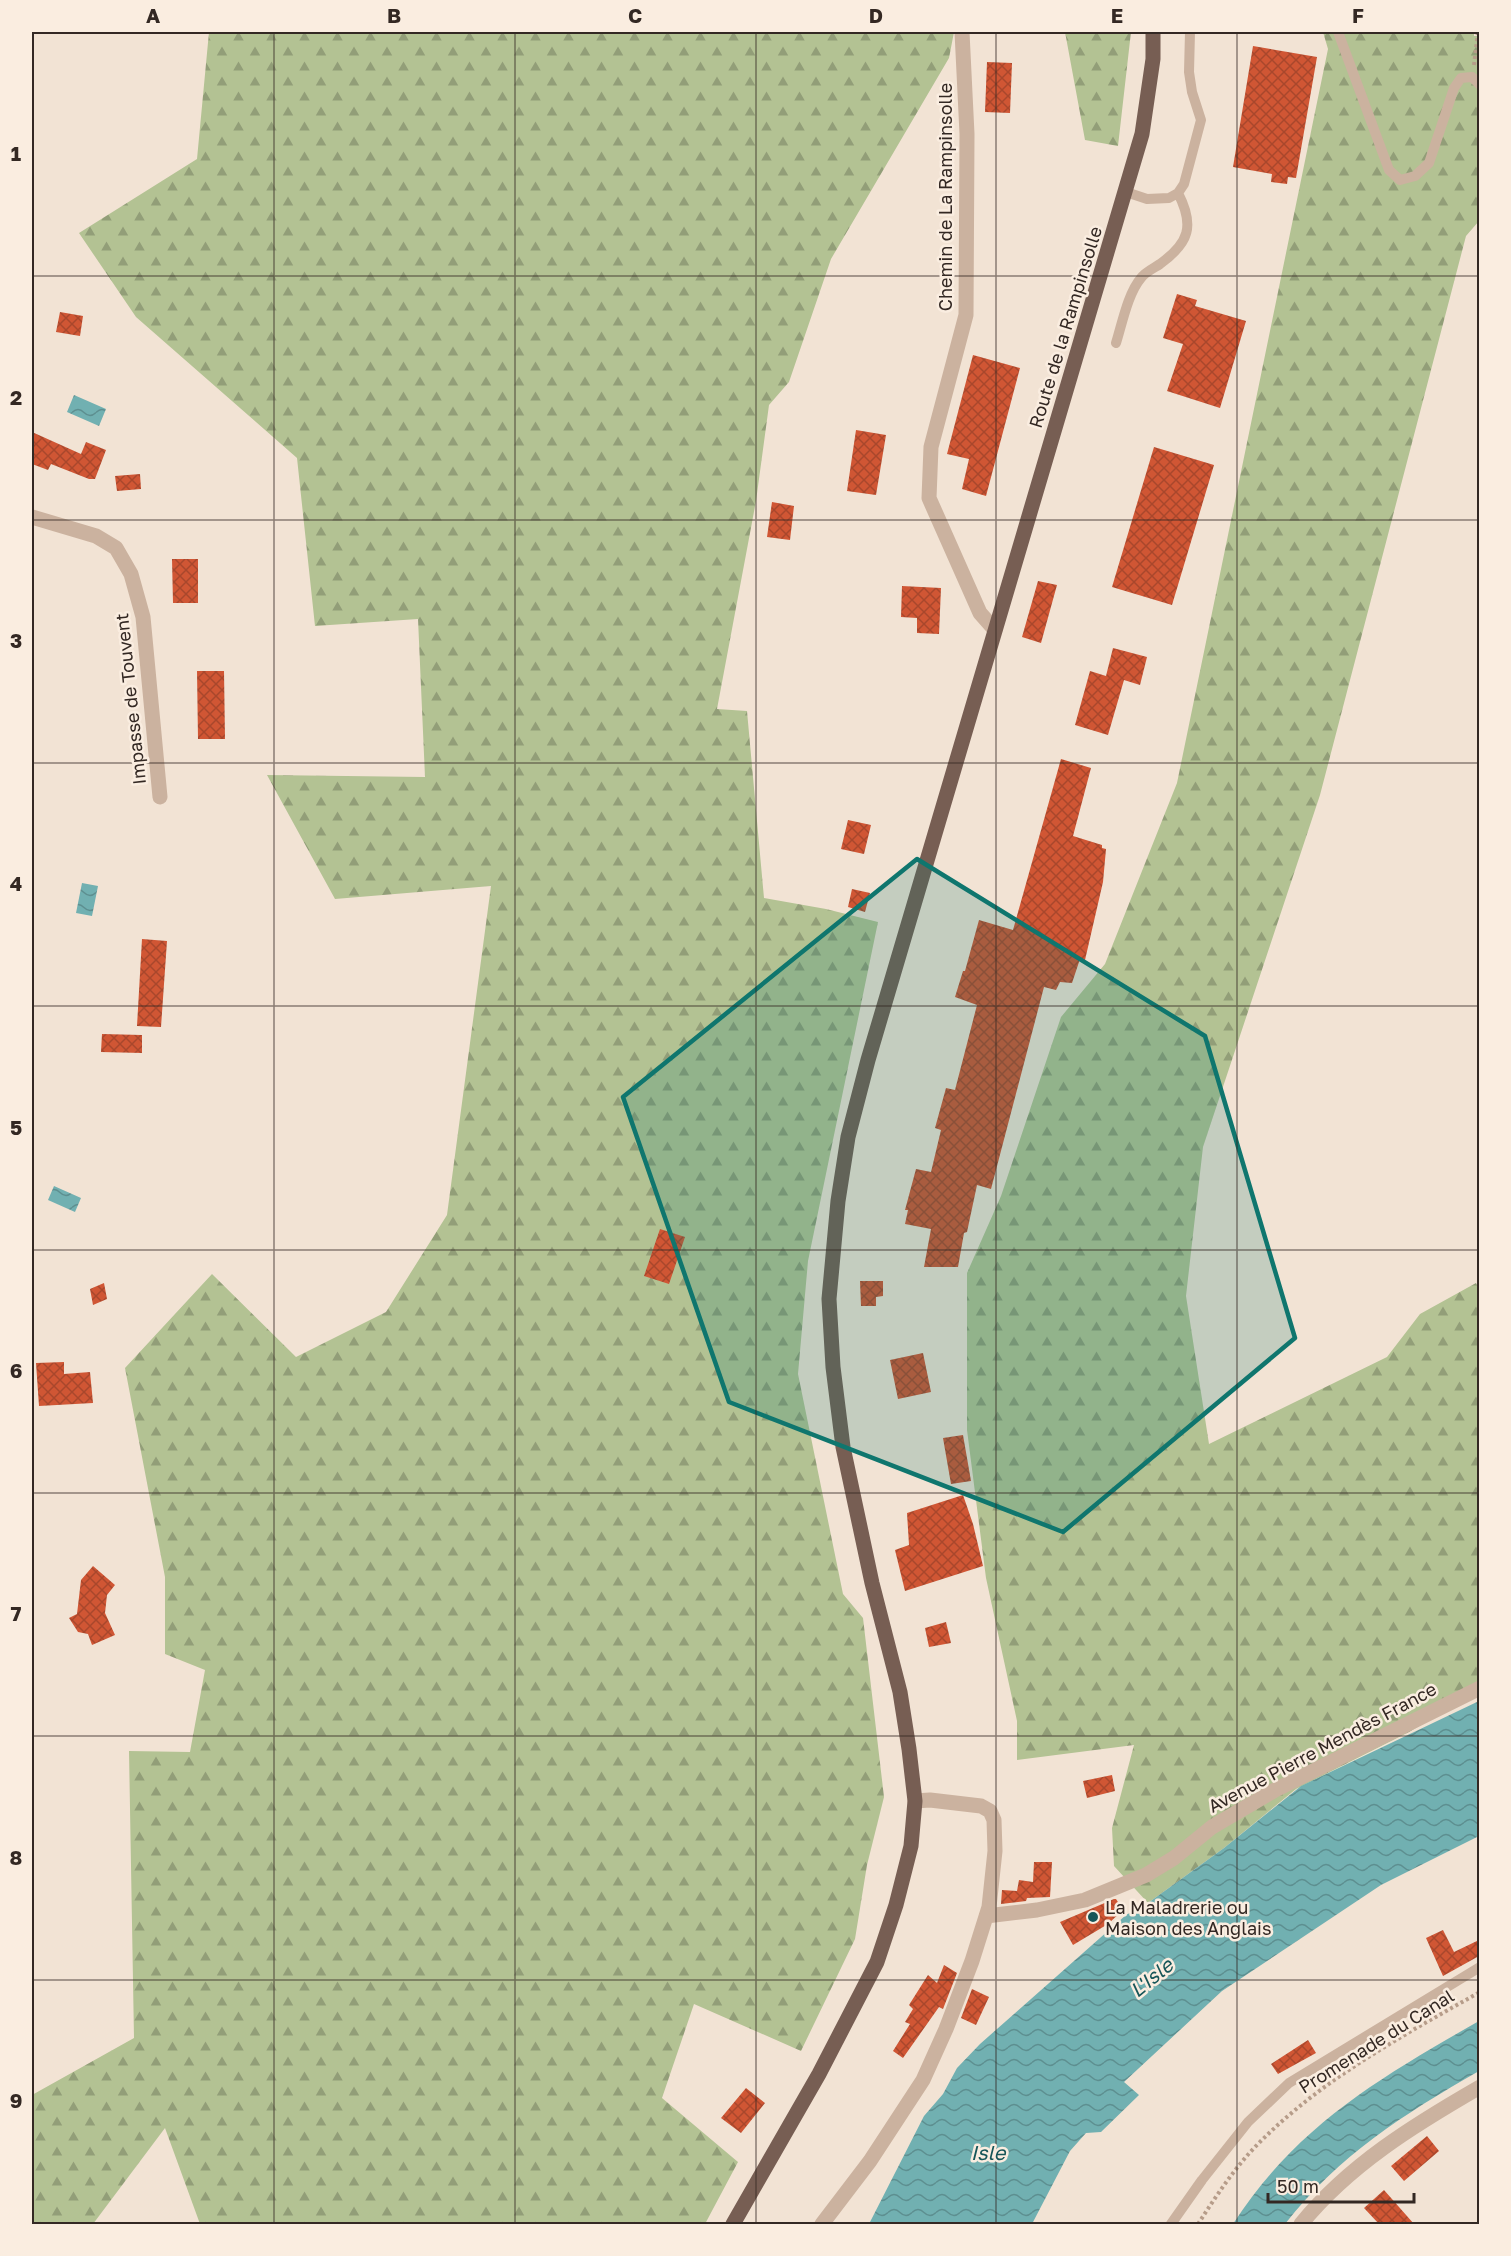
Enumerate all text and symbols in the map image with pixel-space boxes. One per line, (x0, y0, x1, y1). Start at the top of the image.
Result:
text: A (146, 3, 160, 27)
text: B (387, 3, 401, 27)
text: C (628, 3, 642, 27)
text: D (869, 3, 883, 27)
text: E (1111, 3, 1123, 27)
text: F (1352, 3, 1364, 27)
street label: Chemin de La Rampinsolle (934, 83, 956, 311)
text: 1 (11, 141, 21, 165)
street label: Route de la Rampinsolle (1024, 224, 1106, 430)
text: 2 (10, 385, 22, 409)
street label: Impasse de Touvent (110, 612, 150, 786)
text: 3 (10, 628, 22, 652)
text: 4 (10, 871, 22, 895)
text: 5 (10, 1115, 22, 1139)
text: 6 (10, 1358, 22, 1382)
text: 7 (11, 1601, 22, 1625)
street label: Avenue Pierre Mendès France (1204, 1677, 1440, 1817)
text: 8 (10, 1845, 22, 1869)
place label: La Maladrerie ou Maison des Anglais (1105, 1896, 1271, 1939)
marker: La Maladrerie ou Maison des Anglais (1086, 1910, 1100, 1924)
water label: L'Isle (1125, 1952, 1178, 2002)
street label: Promenade du Canal (1294, 1984, 1458, 2098)
text: 9 (10, 2088, 22, 2112)
water label: Isle (971, 2140, 1007, 2164)
scale bar (1268, 2166, 1414, 2204)
text: 50 m (1277, 2175, 1319, 2197)

